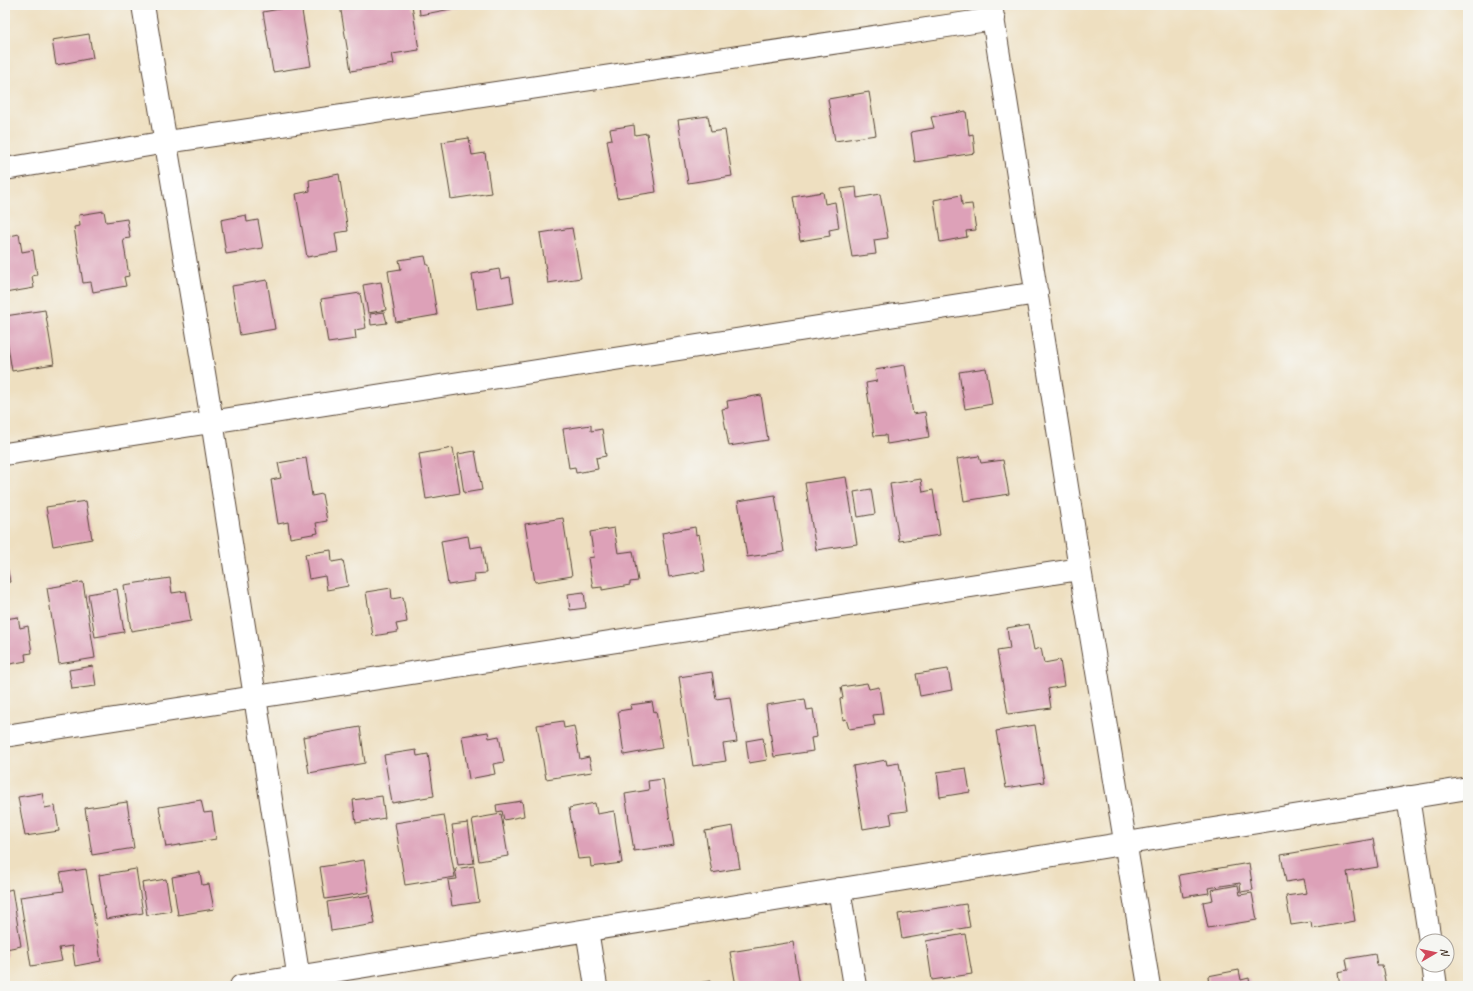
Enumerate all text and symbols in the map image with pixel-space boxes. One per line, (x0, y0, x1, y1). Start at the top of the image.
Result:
north arrow (1415, 933, 1455, 973)
text: N (1437, 947, 1453, 958)

